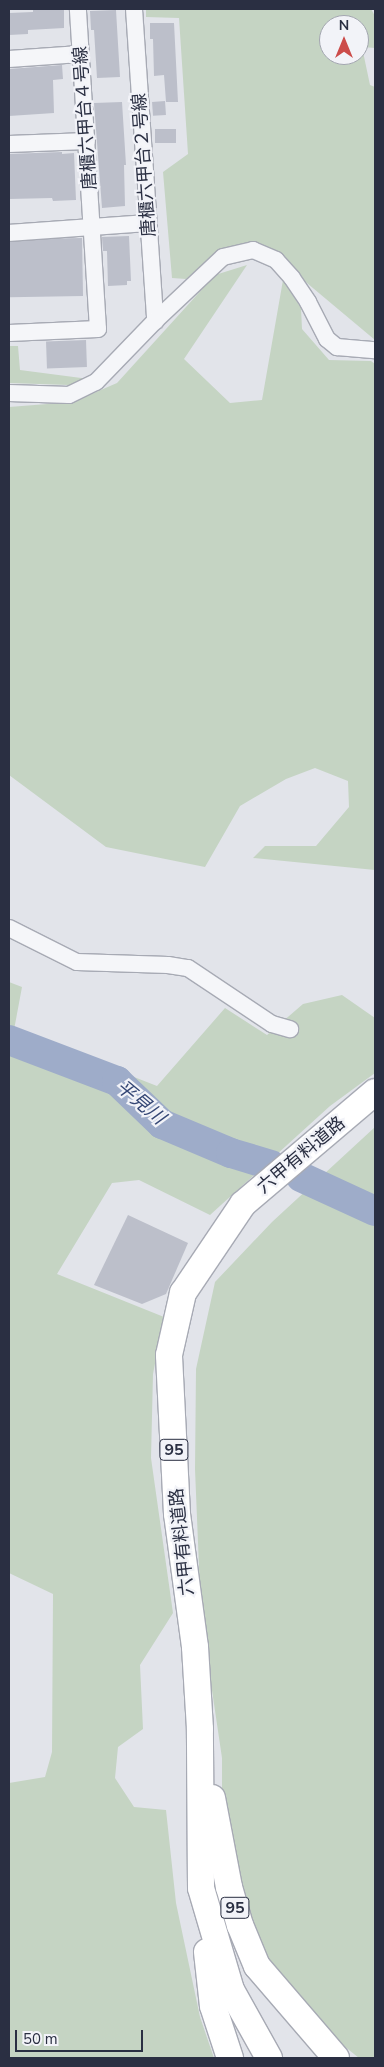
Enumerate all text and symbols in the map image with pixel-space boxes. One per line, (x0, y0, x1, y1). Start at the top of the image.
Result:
north arrow (319, 15, 369, 65)
text: N (339, 16, 349, 35)
street label: 唐櫃六甲台４号線 (69, 45, 101, 191)
street label: 唐櫃六甲台２号線 (128, 92, 160, 238)
water label: 平見川 (111, 1076, 169, 1130)
street label: 六甲有料道路 (253, 1112, 349, 1198)
road number: 95 (159, 1436, 189, 1464)
street label: 六甲有料道路 (166, 1487, 198, 1597)
road number: 95 (220, 1895, 250, 1922)
scale bar (18, 2020, 145, 2052)
text: 50 m (23, 2029, 58, 2049)

